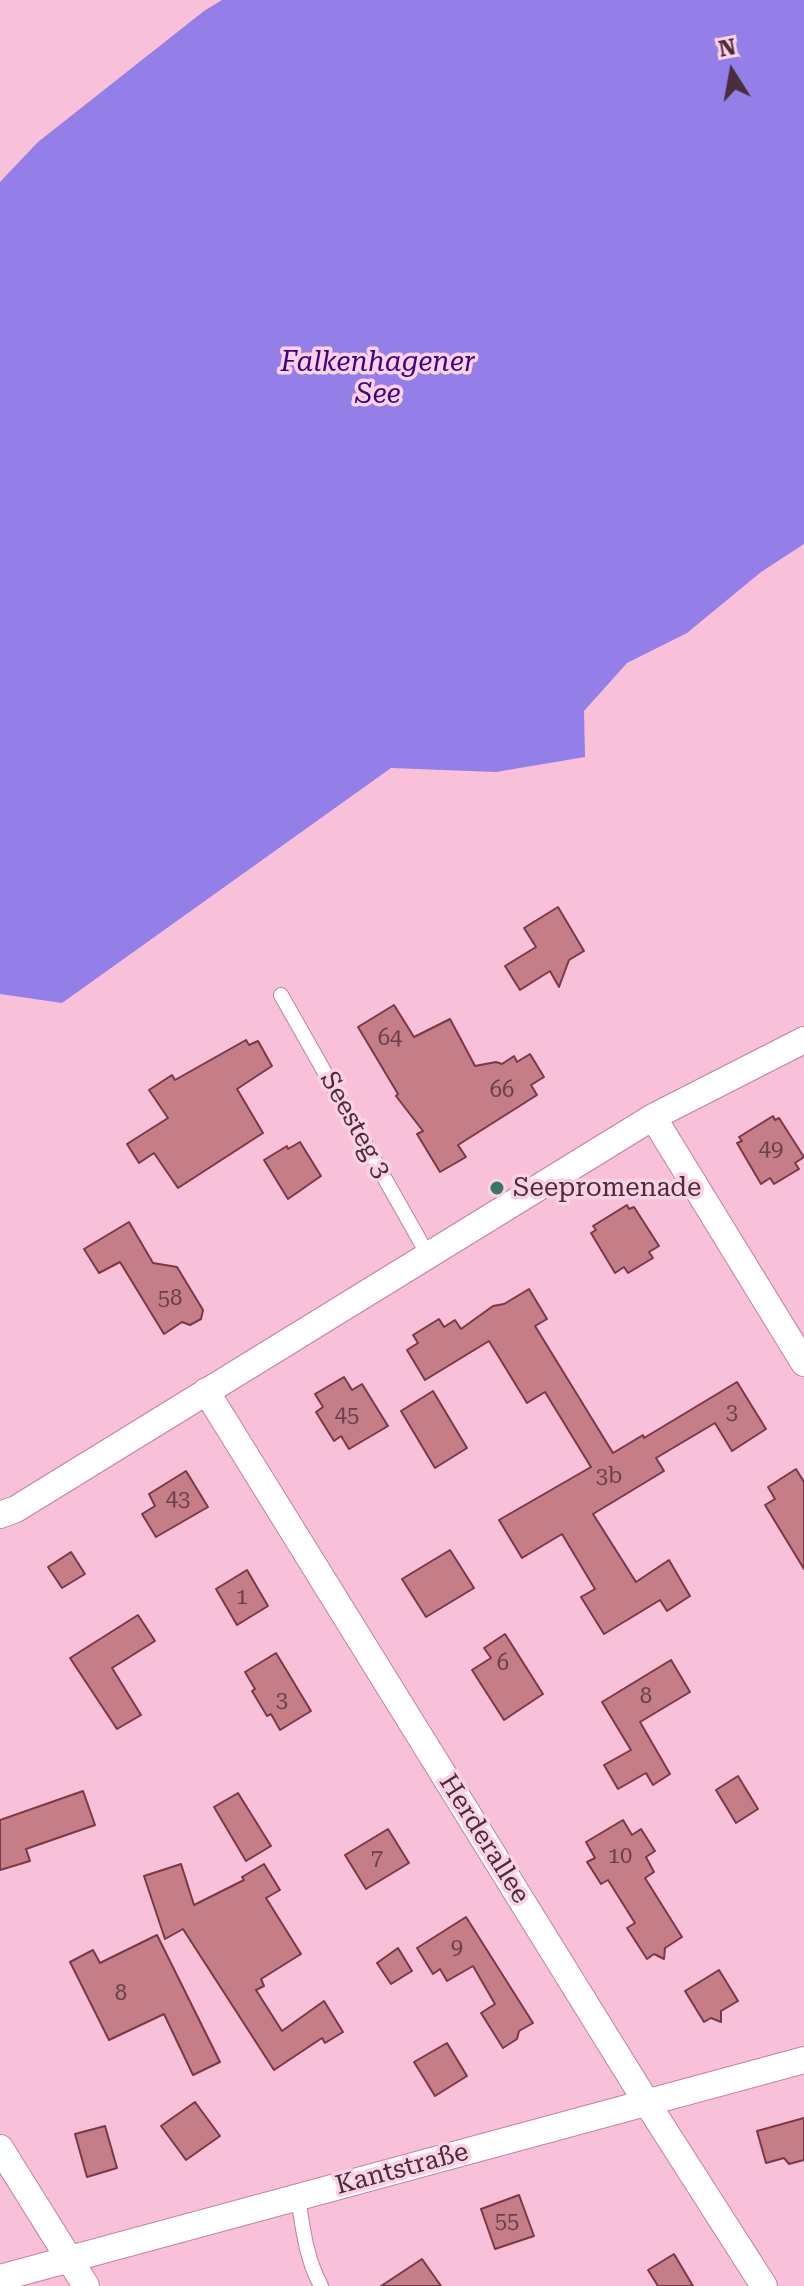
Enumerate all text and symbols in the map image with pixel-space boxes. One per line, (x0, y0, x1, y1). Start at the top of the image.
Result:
north arrow (692, 32, 772, 112)
text: N (717, 34, 738, 62)
water label: Falkenhagener See (280, 346, 476, 412)
house number: 64 (378, 1026, 402, 1052)
street label: Seesteg 3 (313, 1066, 397, 1184)
house number: 66 (490, 1078, 514, 1104)
house number: 49 (759, 1137, 783, 1163)
place label: Seepromenade (513, 1172, 701, 1204)
marker: Seepromenade (488, 1179, 506, 1197)
house number: 58 (158, 1286, 182, 1312)
house number: 3 (726, 1400, 738, 1426)
house number: 45 (335, 1403, 359, 1429)
house number: 3b (596, 1464, 622, 1490)
house number: 43 (166, 1487, 190, 1513)
house number: 1 (236, 1585, 248, 1611)
house number: 6 (497, 1651, 509, 1677)
house number: 8 (640, 1684, 652, 1710)
house number: 3 (276, 1688, 288, 1714)
street label: Herderallee (432, 1769, 536, 1909)
house number: 10 (608, 1844, 632, 1870)
house number: 7 (371, 1846, 383, 1872)
house number: 9 (451, 1935, 463, 1961)
house number: 8 (115, 1981, 127, 2007)
street label: Kantstraße (332, 2136, 472, 2202)
house number: 55 (495, 2209, 519, 2235)

